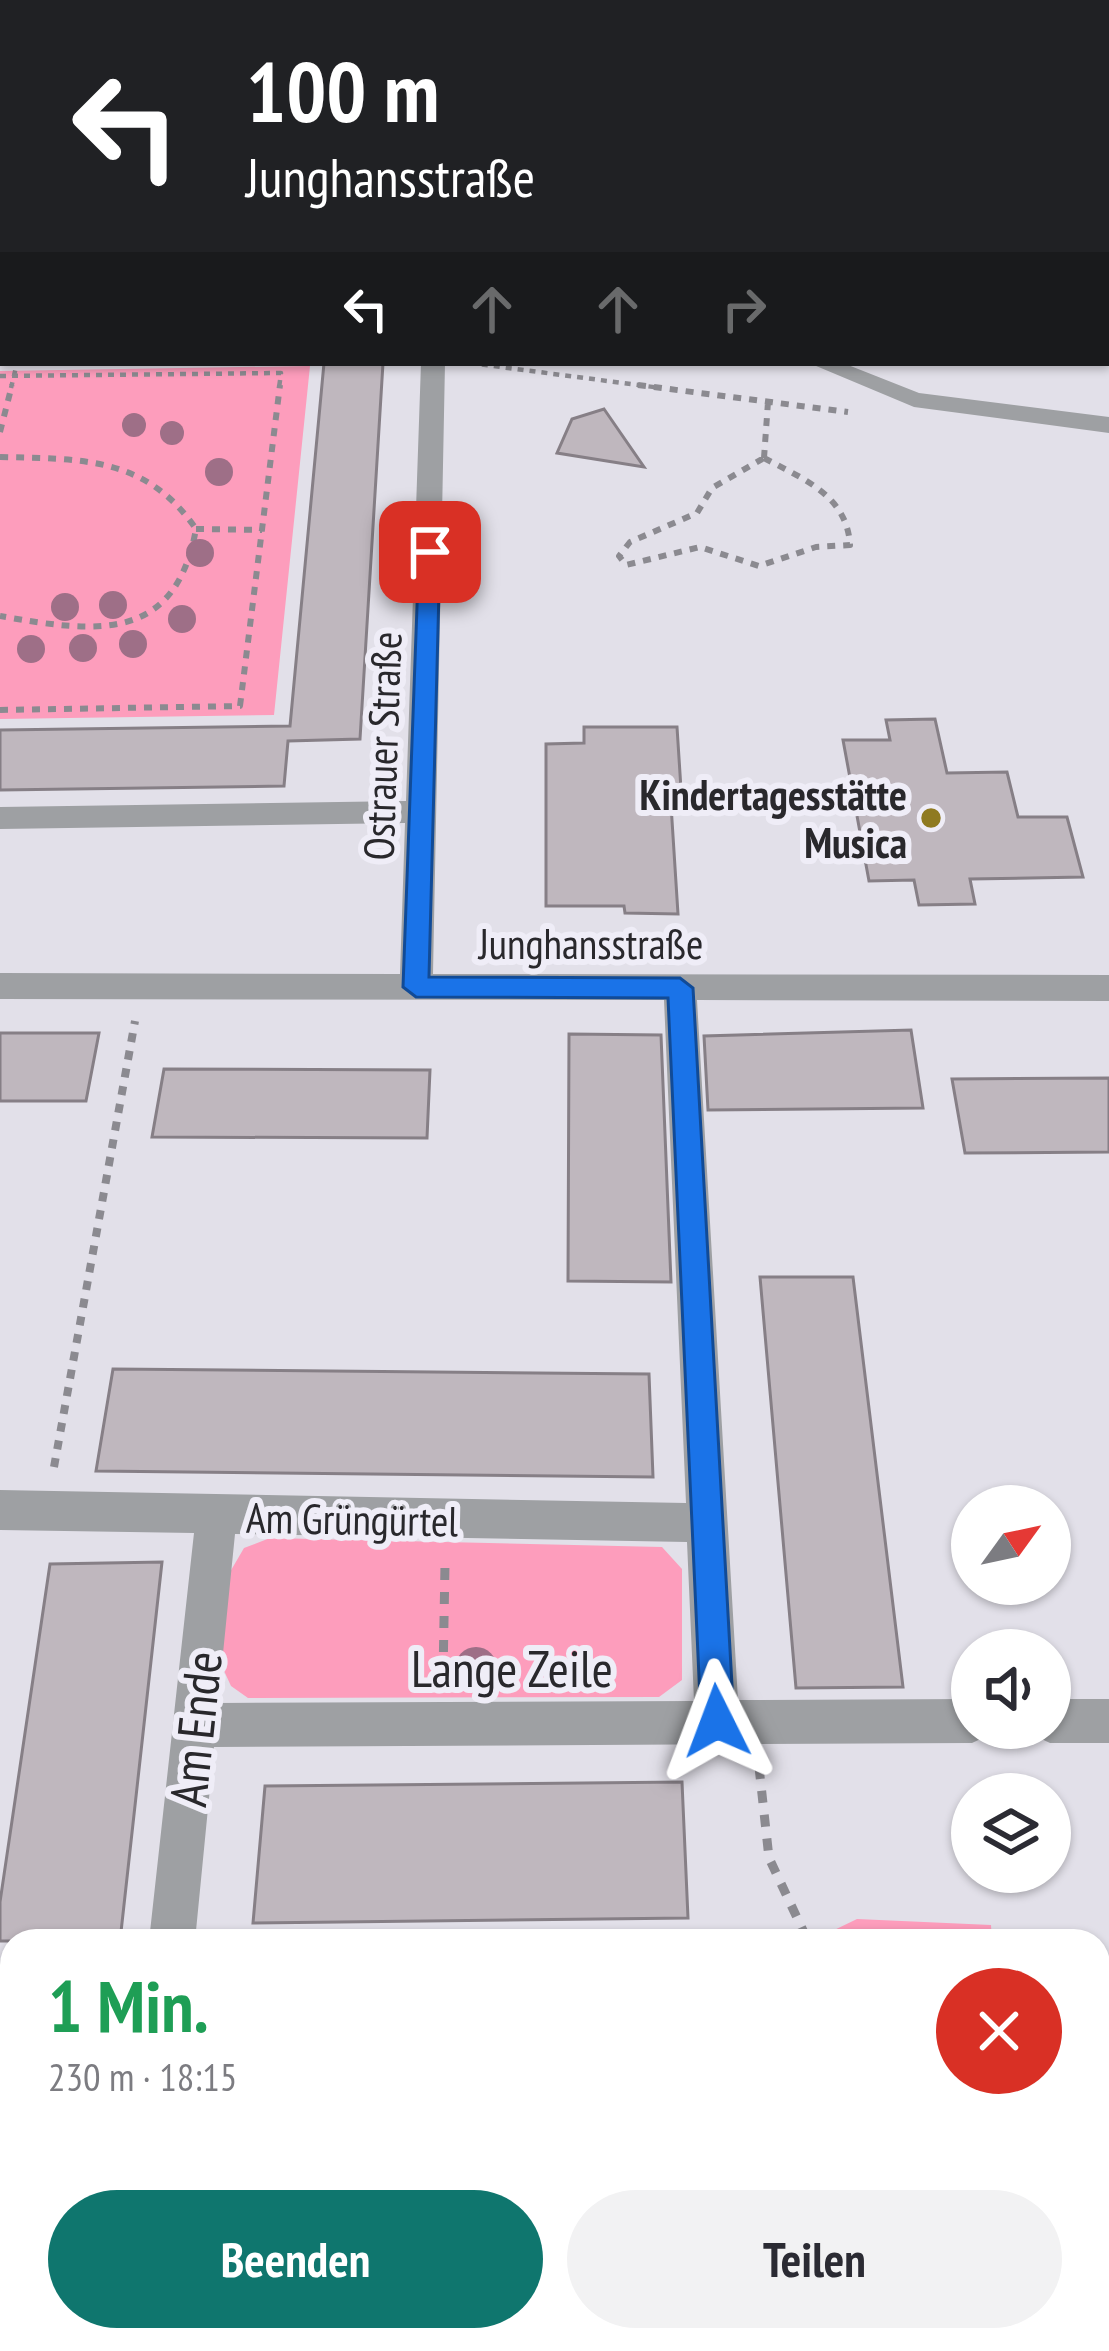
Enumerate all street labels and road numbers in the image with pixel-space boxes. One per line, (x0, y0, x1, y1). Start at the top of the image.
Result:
street label: Ostrauer Straße (351, 631, 413, 861)
street label: Junghansstraße (477, 916, 703, 971)
street label: Am Grüngürtel (245, 1490, 459, 1548)
street label: Lange Zeile (411, 1635, 613, 1701)
street label: Am Ende (154, 1648, 236, 1810)

